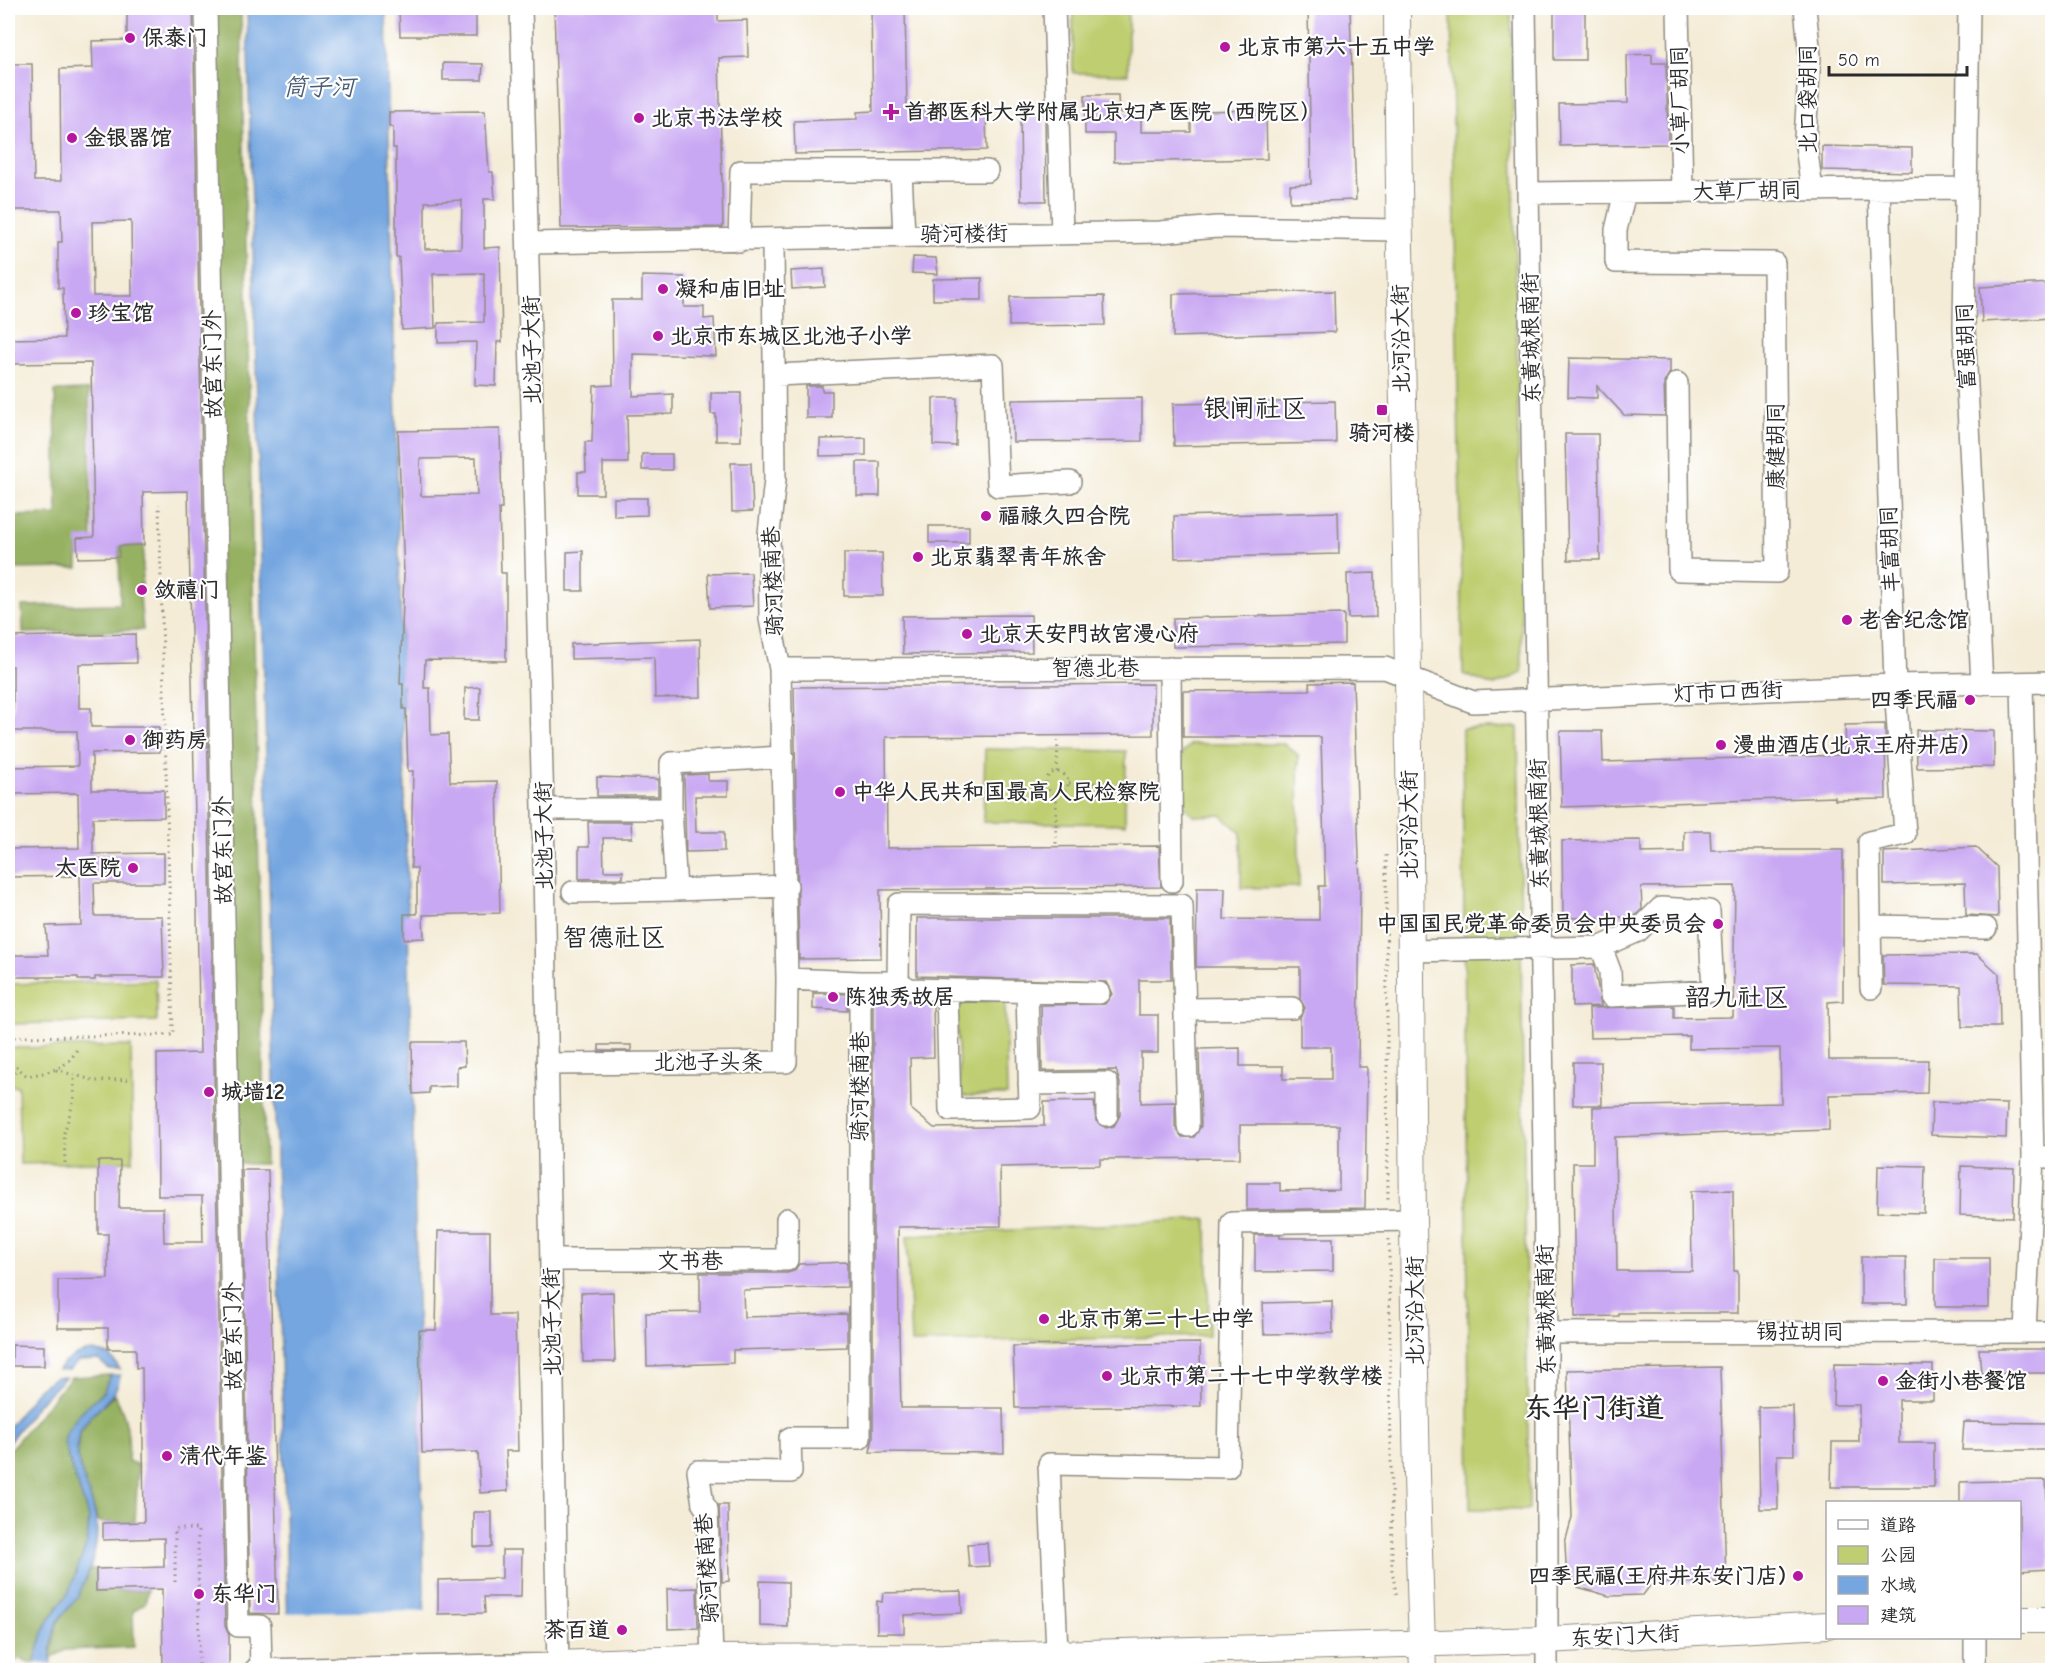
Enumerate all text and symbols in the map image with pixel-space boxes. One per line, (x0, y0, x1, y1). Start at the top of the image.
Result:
place label: 保泰门 (142, 25, 208, 51)
marker: 保泰门 (123, 31, 137, 45)
place label: 北京市第六十五中学 (1237, 34, 1435, 60)
scale bar (1829, 39, 1967, 77)
marker: 北京市第六十五中学 (1218, 40, 1232, 54)
street label: 北口袋胡同 (1795, 44, 1821, 154)
street label: 小草厂胡同 (1666, 45, 1694, 155)
text: 50 m (1838, 50, 1880, 71)
water label: 筒子河 (283, 73, 359, 101)
place label: 首都医科大学附属北京妇产医院（西院区） (904, 99, 1322, 125)
marker: 首都医科大学附属北京妇产医院（西院区） (882, 103, 900, 121)
place label: 北京书法学校 (651, 105, 783, 131)
marker: 北京书法学校 (632, 111, 646, 125)
place label: 金银器馆 (84, 125, 172, 151)
marker: 金银器馆 (65, 131, 79, 145)
street label: 大草厂胡同 (1692, 177, 1802, 205)
street label: 骑河楼街 (920, 220, 1008, 248)
street label: 东黄城根南街 (1517, 272, 1545, 404)
place label: 凝和庙旧址 (675, 276, 785, 302)
marker: 凝和庙旧址 (656, 282, 670, 296)
street label: 北河沿大街 (1387, 284, 1415, 394)
street label: 北池子大街 (518, 295, 546, 405)
place label: 珍宝馆 (88, 300, 154, 326)
street label: 富强胡同 (1951, 302, 1981, 390)
marker: 珍宝馆 (69, 306, 83, 320)
street label: 故宫东门外 (199, 309, 227, 419)
place label: 北京市东城区北池子小学 (670, 323, 912, 349)
marker: 北京市东城区北池子小学 (651, 329, 665, 343)
district label: 银闸社区 (1203, 394, 1307, 424)
street label: 康健胡同 (1763, 402, 1789, 490)
marker: 骑河楼 (1375, 403, 1389, 417)
place label: 骑河楼 (1349, 420, 1415, 446)
place label: 福禄久四合院 (998, 503, 1130, 529)
street label: 丰富胡同 (1875, 505, 1905, 593)
marker: 福禄久四合院 (979, 509, 993, 523)
street label: 骑河楼南巷 (758, 526, 788, 636)
place label: 北京翡翠青年旅舍 (930, 544, 1106, 570)
marker: 北京翡翠青年旅舍 (911, 550, 925, 564)
place label: 敛禧门 (154, 577, 220, 603)
marker: 敛禧门 (135, 583, 149, 597)
place label: 老舍纪念馆 (1859, 607, 1969, 633)
marker: 老舍纪念馆 (1840, 613, 1854, 627)
place label: 北京天安門故宮漫心府 (979, 621, 1199, 647)
marker: 北京天安門故宮漫心府 (960, 627, 974, 641)
street label: 智德北巷 (1051, 655, 1139, 681)
street label: 灯市口西街 (1673, 677, 1783, 707)
place label: 四季民福 (1870, 687, 1958, 713)
marker: 四季民福 (1963, 693, 1977, 707)
place label: 御药房 (142, 727, 208, 753)
place label: 漫曲酒店(北京王府井店) (1733, 732, 1969, 758)
marker: 御药房 (123, 733, 137, 747)
marker: 漫曲酒店(北京王府井店) (1714, 738, 1728, 752)
street label: 东黄城根南街 (1525, 758, 1553, 890)
street label: 北河沿大街 (1396, 770, 1422, 880)
place label: 中华人民共和国最高人民检察院 (852, 779, 1160, 805)
street label: 北池子大街 (530, 781, 558, 891)
marker: 中华人民共和国最高人民检察院 (833, 785, 847, 799)
street label: 故宫东门外 (209, 795, 237, 905)
place label: 太医院 (55, 855, 121, 881)
marker: 太医院 (126, 861, 140, 875)
place label: 中国国民党革命委员会中央委员会 (1376, 911, 1706, 937)
marker: 中国国民党革命委员会中央委员会 (1711, 917, 1725, 931)
district label: 智德社区 (562, 923, 666, 953)
district label: 韶九社区 (1685, 983, 1789, 1013)
place label: 陈独秀故居 (845, 984, 955, 1010)
marker: 陈独秀故居 (826, 990, 840, 1004)
street label: 骑河楼南巷 (847, 1031, 873, 1141)
street label: 北池子头条 (653, 1049, 763, 1075)
place label: 城墙12 (221, 1079, 285, 1105)
marker: 城墙12 (202, 1085, 216, 1099)
street label: 东黄城根南街 (1532, 1244, 1560, 1376)
street label: 文书巷 (657, 1248, 723, 1274)
street label: 北河沿大街 (1402, 1256, 1428, 1366)
street label: 北池子大街 (538, 1267, 566, 1377)
street label: 故宫东门外 (219, 1281, 247, 1391)
place label: 北京市第二十七中学 (1056, 1306, 1254, 1332)
marker: 北京市第二十七中学 (1037, 1312, 1051, 1326)
street label: 锡拉胡同 (1756, 1319, 1844, 1345)
place label: 北京市第二十七中学教学楼 (1119, 1363, 1383, 1389)
place label: 金街小巷餐馆 (1895, 1368, 2027, 1394)
marker: 北京市第二十七中学教学楼 (1100, 1369, 1114, 1383)
marker: 金街小巷餐馆 (1876, 1374, 1890, 1388)
district label: 东华门街道 (1524, 1392, 1664, 1424)
place label: 清代年鉴 (179, 1443, 267, 1469)
marker: 清代年鉴 (160, 1449, 174, 1463)
legend (1826, 1501, 2021, 1639)
street label: 骑河楼南巷 (690, 1512, 724, 1624)
text: 道路 (1880, 1515, 1916, 1536)
text: 公园 (1880, 1545, 1916, 1566)
place label: 四季民福(王府井东安门店) (1528, 1563, 1786, 1589)
marker: 四季民福(王府井东安门店) (1791, 1569, 1805, 1583)
text: 水域 (1880, 1575, 1916, 1596)
place label: 东华门 (211, 1581, 277, 1607)
marker: 东华门 (192, 1587, 206, 1601)
text: 建筑 (1880, 1605, 1916, 1626)
place label: 茶百道 (544, 1617, 610, 1643)
street label: 东安门大街 (1569, 1620, 1681, 1652)
marker: 茶百道 (615, 1623, 629, 1637)

